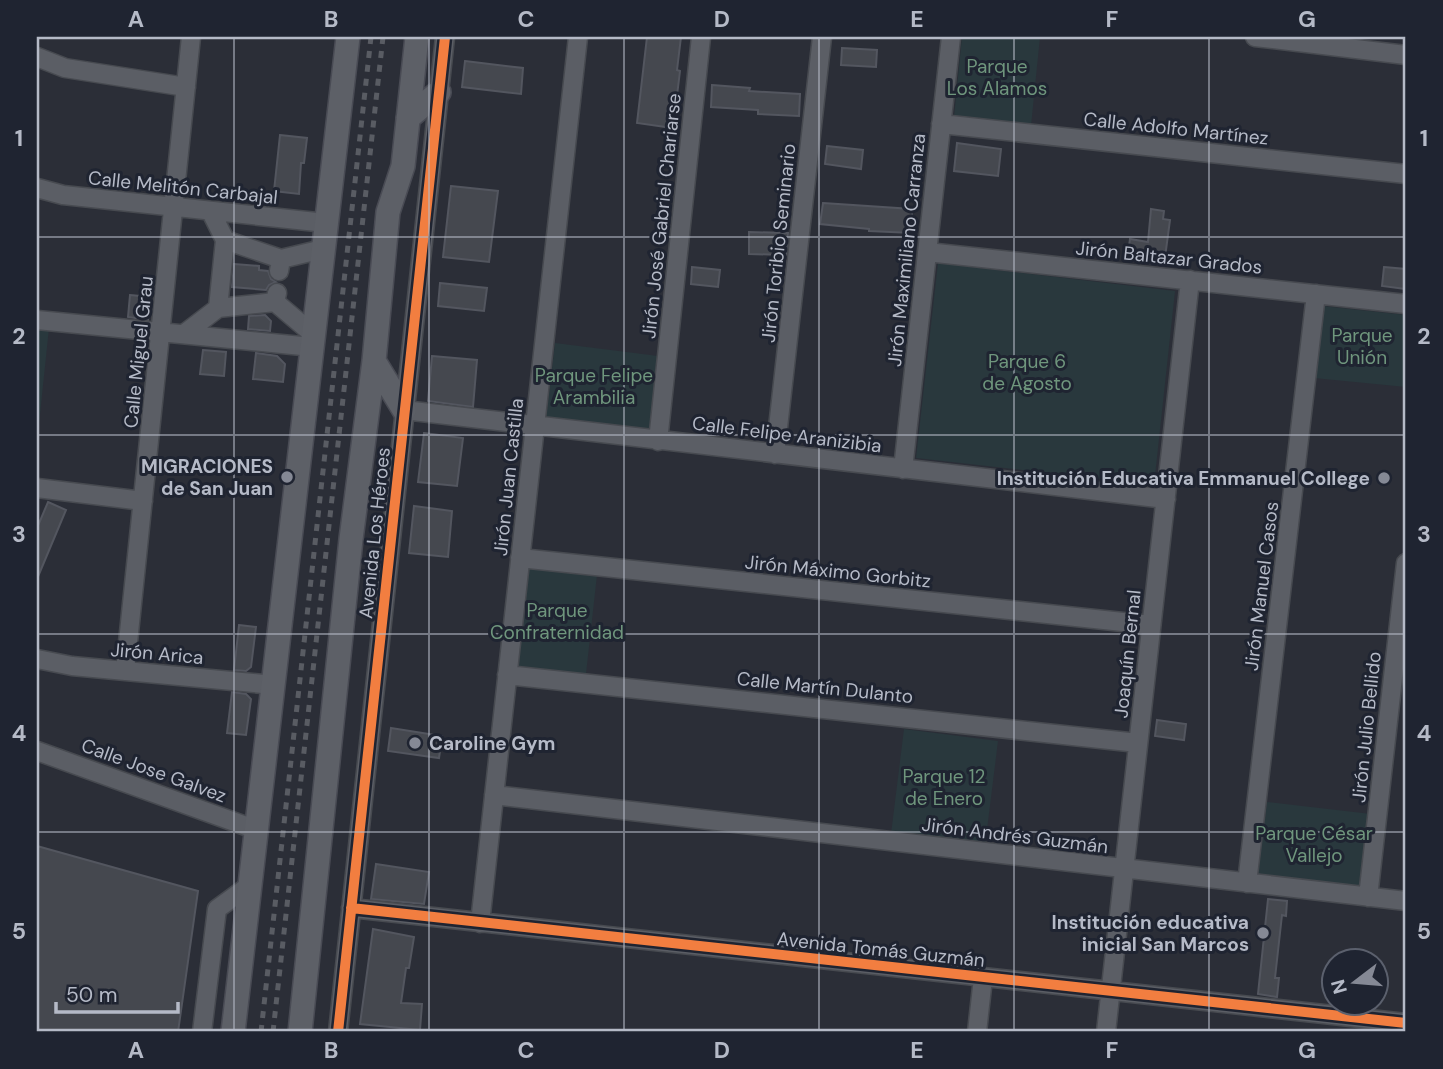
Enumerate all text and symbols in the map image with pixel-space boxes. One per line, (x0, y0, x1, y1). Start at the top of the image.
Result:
text: A (128, 4, 144, 34)
text: B (324, 4, 338, 34)
text: C (518, 4, 534, 34)
text: D (714, 4, 730, 34)
text: E (910, 4, 924, 34)
text: F (1106, 4, 1119, 34)
text: G (1298, 4, 1316, 34)
park label: Parque Los Alamos (947, 54, 1047, 101)
street label: Jirón José Gabriel Chariarse (636, 92, 687, 340)
street label: Calle Adolfo Martínez (1082, 106, 1270, 151)
text: 1 (15, 123, 23, 153)
text: 1 (1420, 123, 1428, 153)
street label: Jirón Maximiliano Carranza (882, 132, 931, 368)
street label: Jirón Toribio Seminario (756, 142, 801, 344)
street label: Calle Melitón Carbajal (87, 165, 279, 210)
street label: Jirón Baltazar Grados (1074, 235, 1263, 280)
street label: Calle Miguel Grau (118, 275, 159, 429)
text: 2 (12, 321, 26, 351)
text: 2 (1417, 321, 1431, 351)
park label: Parque Unión (1331, 323, 1393, 370)
park label: Parque 6 de Agosto (982, 349, 1072, 396)
park label: Parque Felipe Arambilia (535, 363, 653, 410)
street label: Jirón Juan Castilla (488, 397, 529, 557)
street label: Calle Felipe Aranizibia (691, 410, 883, 459)
street label: Avenida Los Héroes (353, 446, 396, 620)
place label: MIGRACIONES de San Juan (141, 454, 273, 501)
place label: Institución Educativa Emmanuel College (997, 466, 1370, 491)
marker: MIGRACIONES de San Juan (279, 469, 295, 485)
marker: Institución Educativa Emmanuel College (1376, 470, 1392, 486)
street label: Jirón Manuel Casos (1239, 500, 1284, 672)
text: 3 (12, 519, 26, 549)
text: 3 (1417, 519, 1431, 549)
street label: Jirón Máximo Gorbitz (744, 549, 932, 594)
street label: Joaquín Bernal (1108, 589, 1147, 719)
park label: Parque Confraternidad (490, 598, 624, 645)
street label: Jirón Arica (109, 637, 205, 670)
street label: Jirón Julio Bellido (1346, 650, 1387, 804)
street label: Calle Martín Dulanto (736, 666, 914, 709)
text: 4 (12, 718, 27, 748)
text: 4 (1417, 718, 1432, 748)
place label: Caroline Gym (429, 731, 555, 756)
street label: Calle Jose Galvez (78, 733, 230, 808)
marker: Caroline Gym (407, 735, 423, 751)
park label: Parque 12 de Enero (902, 764, 986, 811)
street label: Jirón Andrés Guzmán (920, 812, 1110, 859)
park label: Parque César Vallejo (1255, 821, 1373, 868)
place label: Institución educativa inicial San Marcos (1052, 910, 1249, 957)
text: 5 (12, 916, 26, 946)
text: 5 (1417, 916, 1431, 946)
marker: Institución educativa inicial San Marcos (1255, 925, 1271, 941)
street label: Avenida Tomás Guzmán (776, 926, 986, 973)
north arrow (1320, 946, 1390, 1016)
scale bar (56, 971, 178, 1015)
text: N (1325, 976, 1353, 997)
text: 50 m (66, 981, 117, 1009)
text: A (128, 1035, 144, 1065)
text: B (324, 1035, 338, 1065)
text: C (518, 1035, 534, 1065)
text: D (714, 1035, 730, 1065)
text: E (910, 1035, 924, 1065)
text: F (1106, 1035, 1119, 1065)
text: G (1298, 1035, 1316, 1065)

